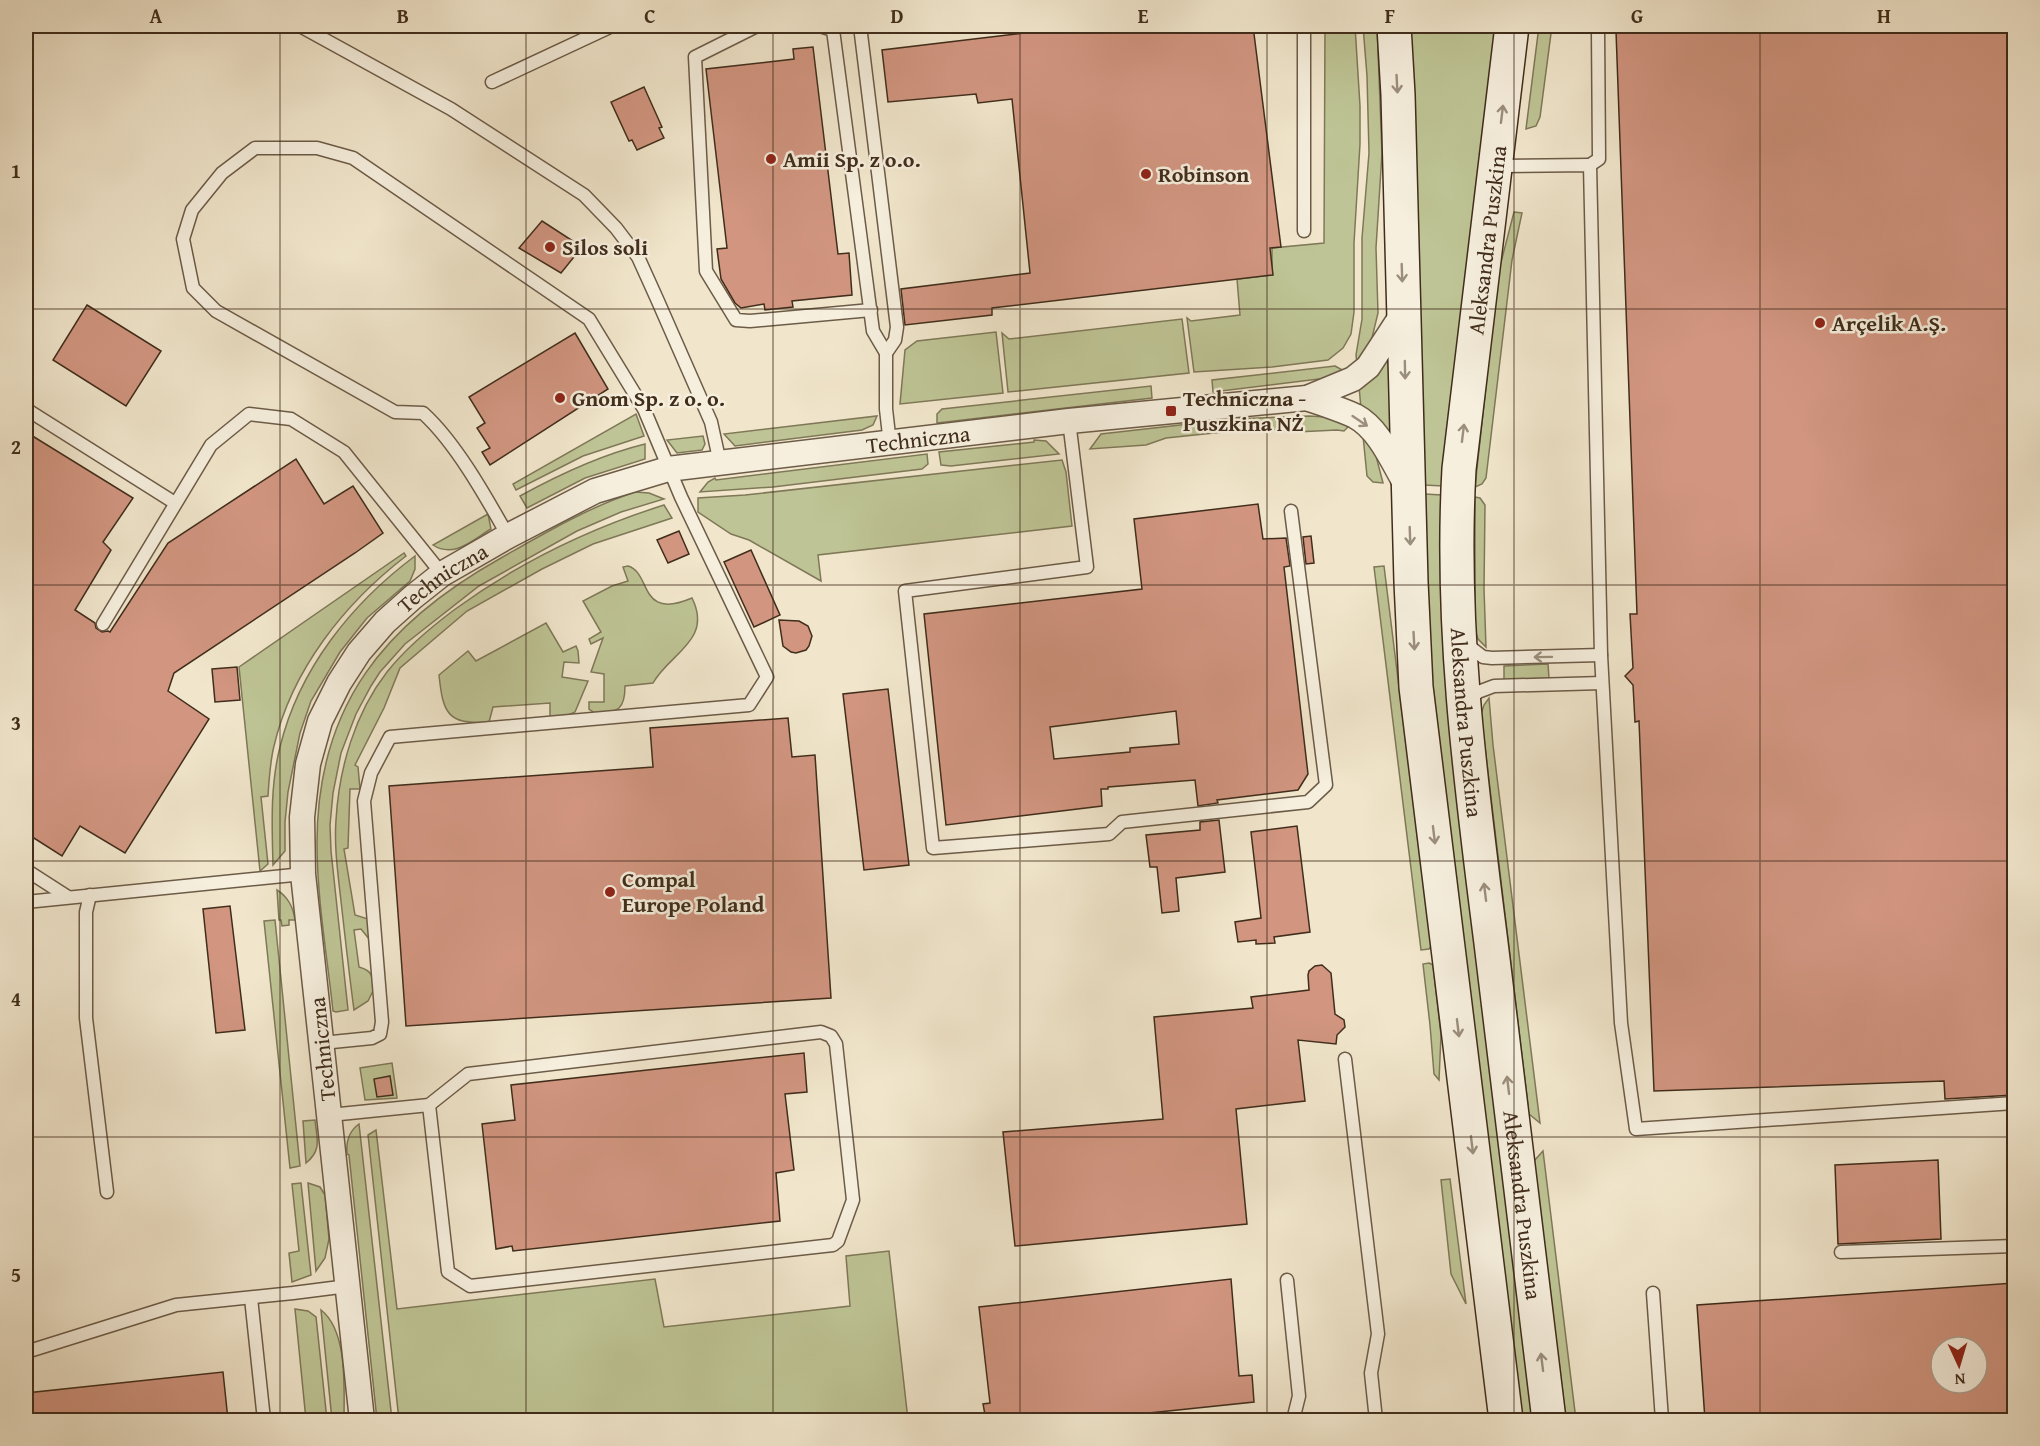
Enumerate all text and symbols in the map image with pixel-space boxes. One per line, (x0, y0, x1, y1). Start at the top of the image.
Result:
text: A (150, 1, 163, 30)
text: B (397, 1, 409, 30)
text: C (644, 1, 656, 30)
text: D (890, 1, 904, 30)
text: E (1138, 1, 1149, 30)
text: F (1385, 1, 1395, 30)
text: G (1631, 1, 1643, 30)
text: H (1877, 1, 1891, 30)
one-way arrow (1392, 73, 1403, 93)
one-way arrow (1496, 105, 1507, 125)
place label: Amii Sp. z o.o. (783, 143, 921, 175)
street label: Aleksandra Puszkina (1460, 143, 1515, 337)
marker: Amii Sp. z o.o. (764, 152, 778, 166)
text: 1 (11, 156, 21, 185)
place label: Robinson (1158, 158, 1249, 190)
marker: Robinson (1139, 167, 1153, 181)
place label: Silos soli (562, 231, 648, 263)
marker: Silos soli (543, 240, 557, 254)
one-way arrow (1397, 263, 1408, 283)
place label: Arçelik A.Ş. (1832, 307, 1946, 339)
marker: Arçelik A.Ş. (1813, 316, 1827, 330)
one-way arrow (1400, 360, 1411, 380)
place label: Gnom Sp. z o. o. (572, 382, 725, 414)
place label: Techniczna - Puszkina NŻ (1183, 382, 1306, 439)
marker: Gnom Sp. z o. o. (553, 391, 567, 405)
marker: Techniczna - Puszkina NŻ (1164, 404, 1178, 418)
one-way arrow (1352, 415, 1368, 427)
street label: Techniczna (864, 417, 972, 461)
one-way arrow (1458, 424, 1469, 443)
text: 2 (11, 432, 21, 461)
one-way arrow (1404, 525, 1415, 545)
street label: Techniczna (390, 535, 494, 620)
street label: Aleksandra Puszkina (1443, 627, 1491, 820)
one-way arrow (1408, 630, 1419, 650)
one-way arrow (1533, 652, 1553, 663)
text: 3 (11, 708, 21, 737)
one-way arrow (1428, 824, 1439, 844)
place label: Compal Europe Poland (622, 863, 765, 920)
one-way arrow (1479, 883, 1490, 902)
marker: Compal Europe Poland (603, 885, 617, 899)
text: 4 (11, 984, 21, 1013)
street label: Techniczna (301, 995, 343, 1103)
one-way arrow (1453, 1018, 1464, 1038)
one-way arrow (1503, 1076, 1514, 1096)
street label: Aleksandra Puszkina (1495, 1109, 1550, 1302)
one-way arrow (1467, 1135, 1478, 1155)
text: 5 (11, 1260, 21, 1289)
north arrow (1929, 1335, 1989, 1395)
one-way arrow (1536, 1353, 1547, 1373)
text: N (1954, 1368, 1966, 1392)

